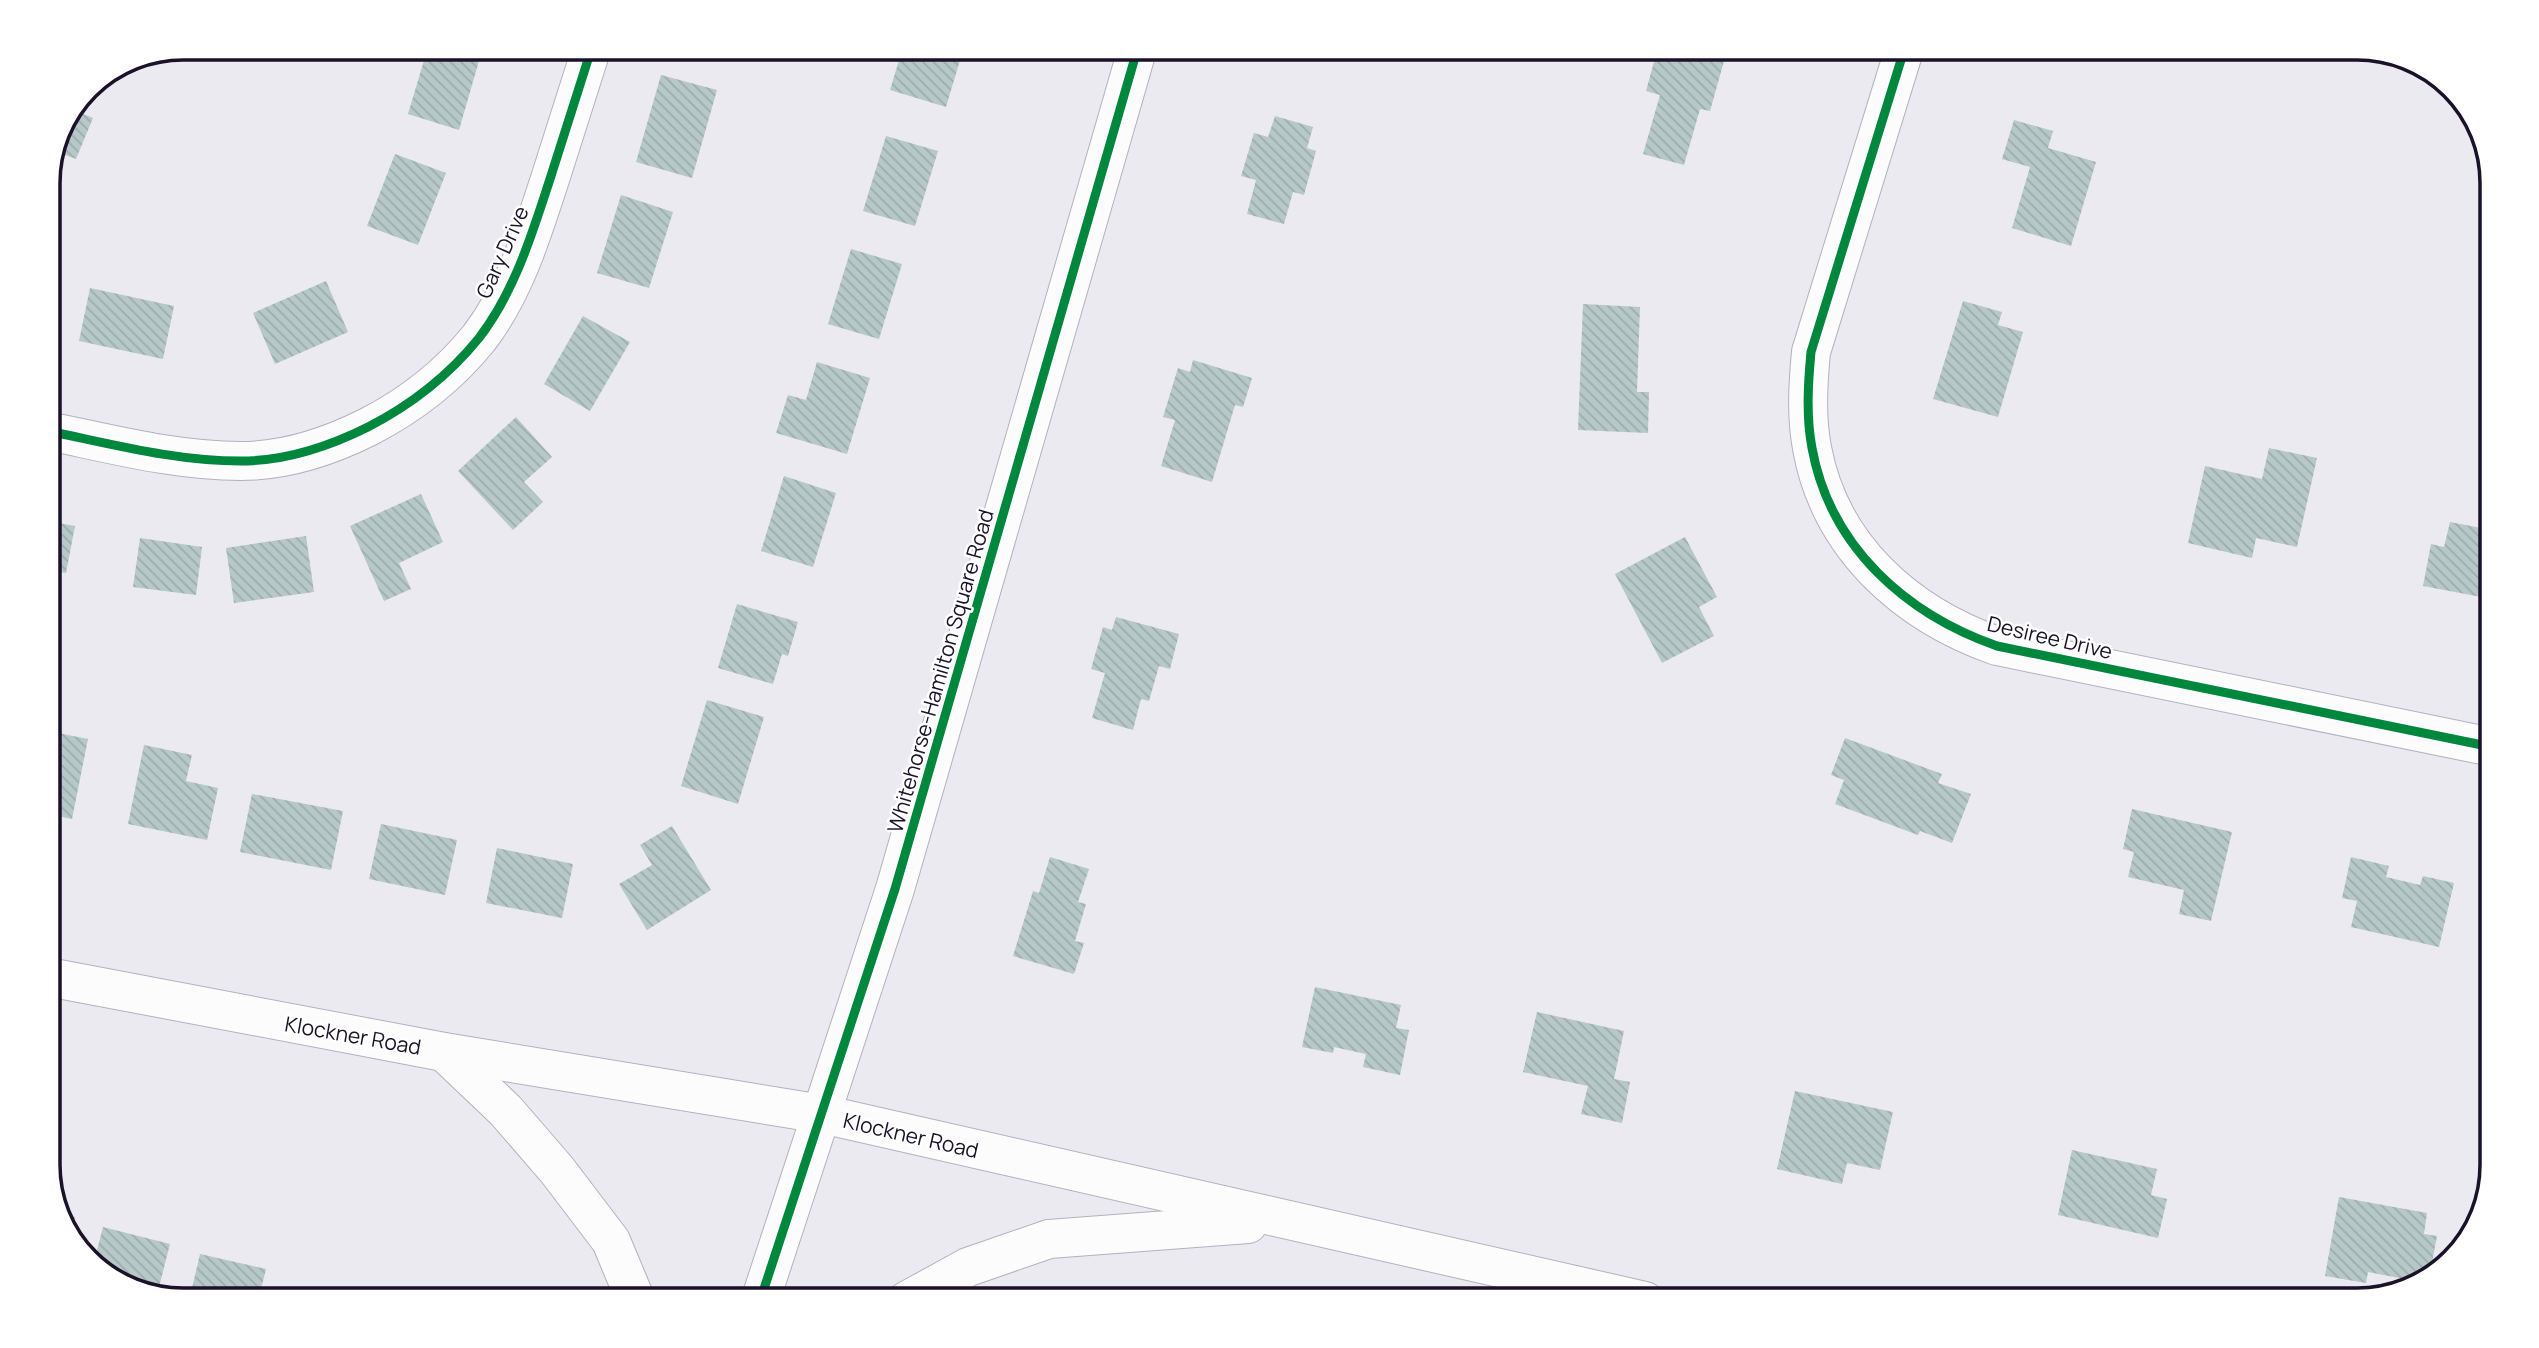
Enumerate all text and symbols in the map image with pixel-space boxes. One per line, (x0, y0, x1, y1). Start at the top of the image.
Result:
street label: Gary Drive (469, 201, 535, 303)
street label: Whitehorse-Hamilton Square Road (880, 506, 1000, 836)
street label: Desiree Drive (1985, 609, 2115, 665)
street label: Klockner Road (283, 1009, 423, 1061)
street label: Klockner Road (841, 1106, 981, 1164)

